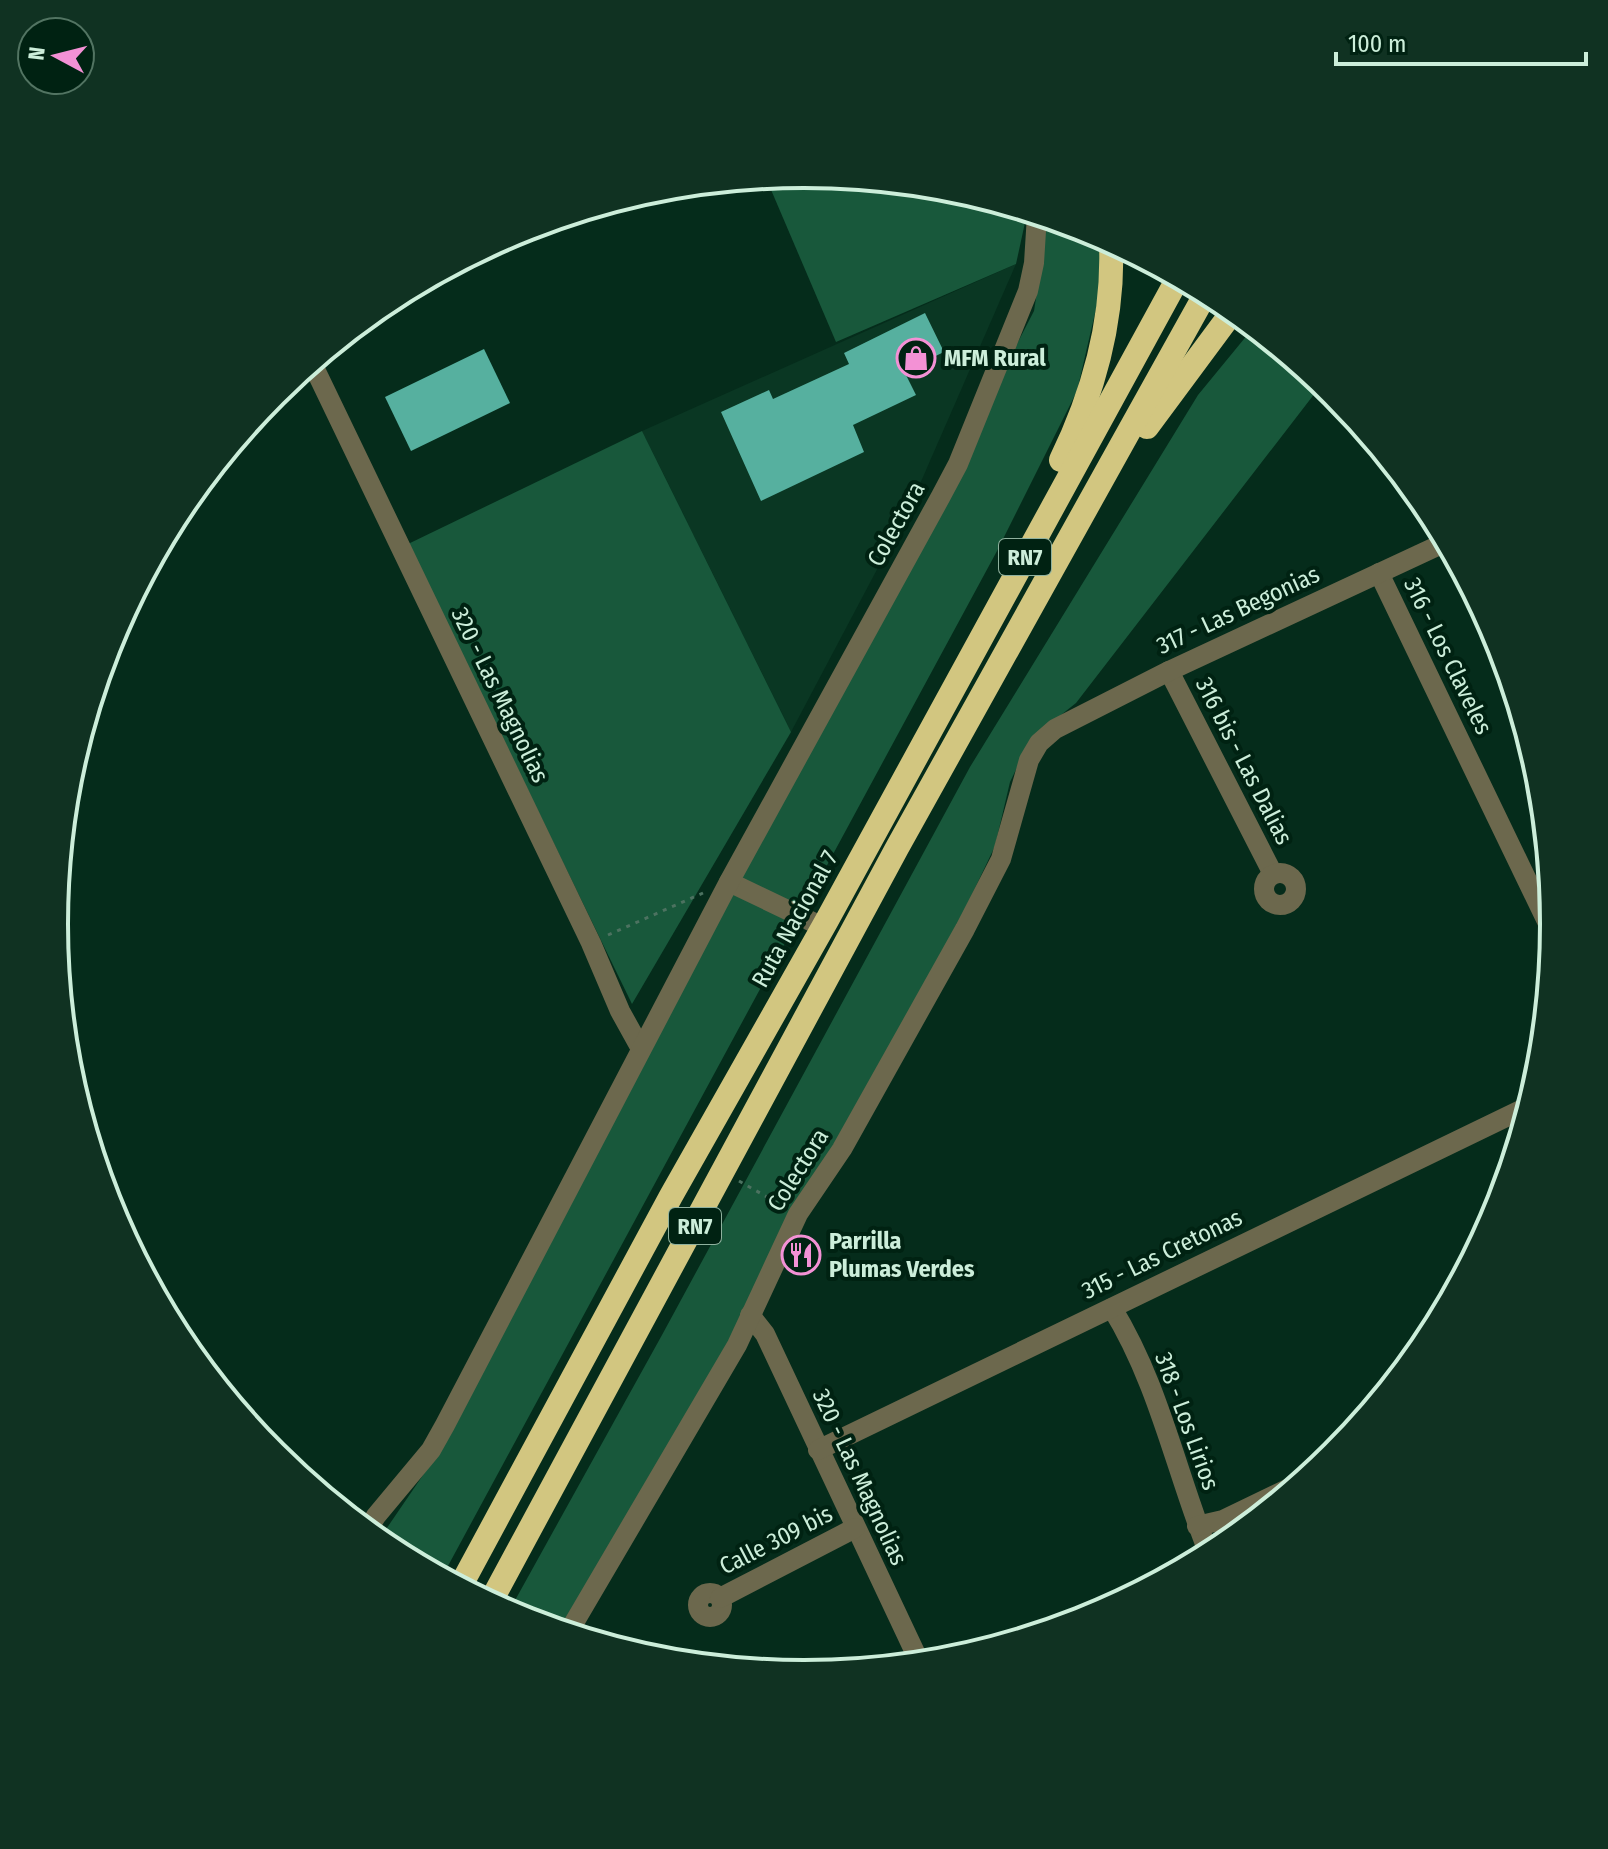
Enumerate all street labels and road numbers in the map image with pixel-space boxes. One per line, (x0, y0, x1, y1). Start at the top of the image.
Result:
street label: Colectora (861, 477, 931, 571)
road number: RN7 (999, 539, 1051, 575)
street label: 317 - Las Begonias (1152, 560, 1324, 660)
street label: 316 - Los Claveles (1398, 573, 1498, 739)
street label: 320 - Las Magnolias (446, 603, 554, 787)
street label: 316 bis - Las Dalias (1190, 673, 1298, 849)
street label: Ruta Nacional 7 (746, 846, 844, 992)
street label: Colectora (762, 1123, 834, 1217)
street label: 315 - Las Cretonas (1077, 1203, 1247, 1305)
road number: RN7 (669, 1208, 721, 1244)
street label: 318 - Los Lirios (1149, 1348, 1225, 1494)
street label: 320 - Las Magnolias (807, 1384, 913, 1570)
street label: Calle 309 bis (715, 1500, 837, 1580)

